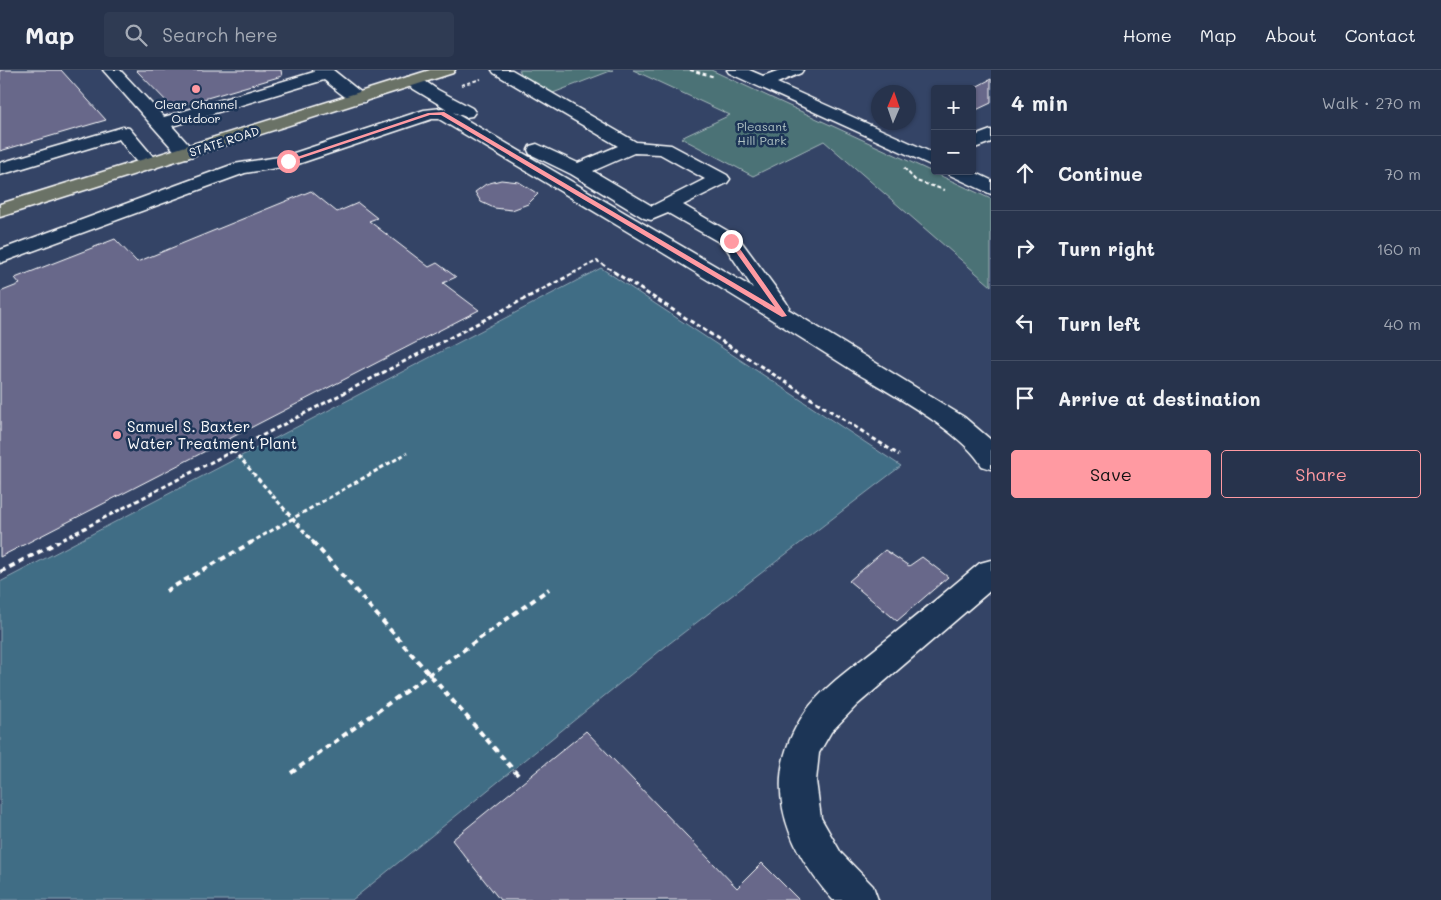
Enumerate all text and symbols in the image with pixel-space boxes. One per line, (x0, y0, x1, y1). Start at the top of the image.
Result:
search box (104, 12, 454, 57)
text: Map (25, 19, 74, 50)
icon: search (122, 21, 150, 49)
text: Search here (162, 22, 278, 47)
text: Home (1123, 23, 1172, 47)
text: Map (1200, 23, 1236, 47)
text: About (1264, 23, 1317, 47)
text: Contact (1345, 23, 1416, 47)
marker: Clear Channel Outdoor (190, 83, 202, 95)
north arrow (871, 85, 916, 130)
map controls (931, 85, 976, 175)
button: + (931, 85, 976, 130)
text: 4 min (1011, 89, 1068, 116)
text: Walk · 270 m (1322, 92, 1421, 113)
place label: Clear Channel Outdoor (155, 96, 237, 126)
park label: Pleasant Hill Park (737, 118, 787, 148)
street label: STATE ROAD (187, 122, 261, 160)
button: − (931, 130, 976, 175)
route start (277, 150, 300, 173)
icon: ahead (1011, 159, 1039, 187)
text: Continue (1058, 161, 1143, 186)
text: 70 m (1384, 163, 1421, 184)
route end (720, 230, 743, 253)
icon: right (1011, 234, 1039, 262)
text: Turn right (1058, 236, 1155, 261)
text: 160 m (1376, 238, 1421, 259)
icon: left (1011, 309, 1039, 337)
text: Turn left (1058, 311, 1141, 336)
text: 40 m (1384, 313, 1421, 334)
icon: arrive (1011, 384, 1039, 412)
text: Arrive at destination (1058, 386, 1261, 411)
place label: Samuel S. Baxter Water Treatment Plant (127, 416, 297, 453)
marker: Samuel S. Baxter Water Treatment Plant (111, 429, 123, 441)
button: Save (1011, 450, 1211, 498)
button: Share (1221, 450, 1421, 498)

